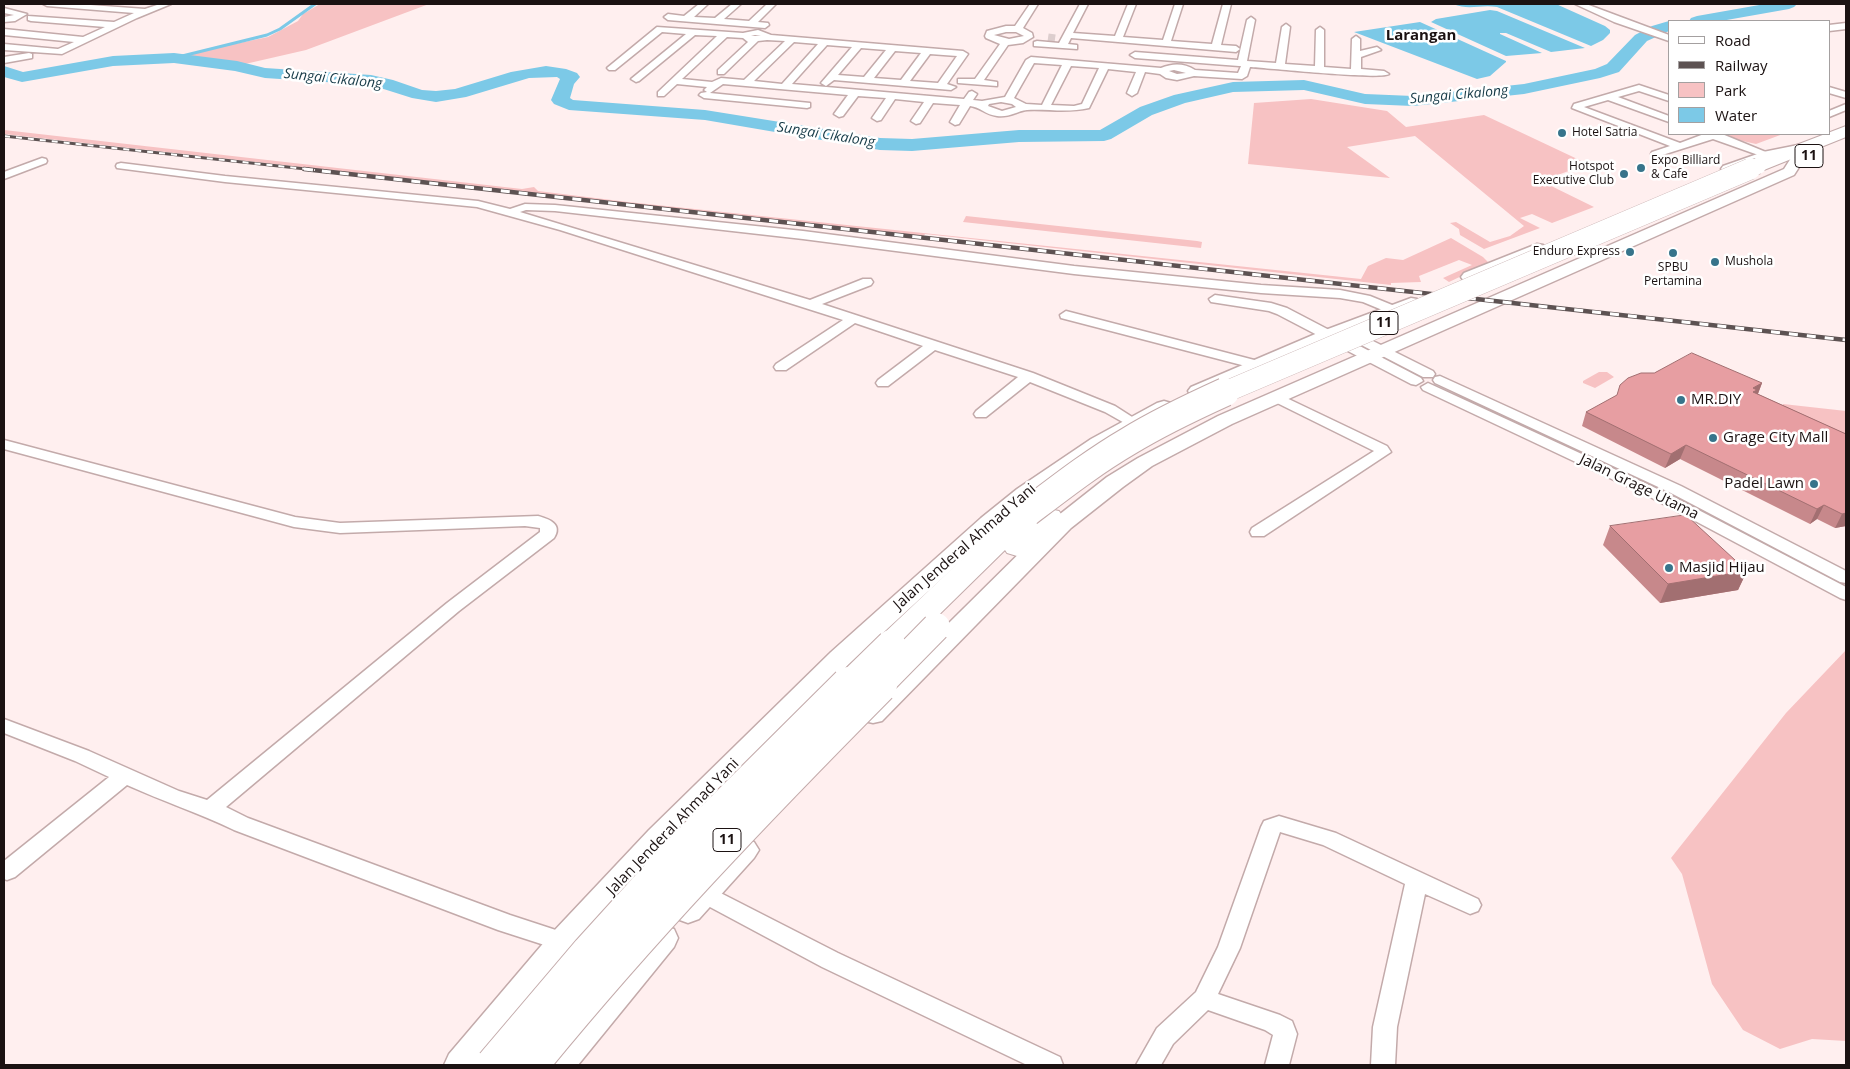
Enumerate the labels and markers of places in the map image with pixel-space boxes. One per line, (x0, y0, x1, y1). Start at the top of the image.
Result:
place label: Hotel Satria (1572, 126, 1637, 140)
marker: Hotel Satria (1556, 127, 1568, 139)
place label: Expo Billiard & Cafe (1651, 154, 1720, 182)
place label: Hotspot Executive Club (1533, 160, 1614, 188)
marker: Expo Billiard & Cafe (1635, 162, 1647, 174)
marker: Hotspot Executive Club (1618, 168, 1630, 180)
place label: Enduro Express (1533, 245, 1620, 259)
marker: Enduro Express (1624, 246, 1636, 258)
marker: SPBU Pertamina (1667, 247, 1679, 259)
place label: Mushola (1725, 255, 1773, 269)
marker: Mushola (1709, 256, 1721, 268)
place label: SPBU Pertamina (1644, 261, 1702, 289)
place label: MR.DIY (1691, 391, 1741, 409)
marker: MR.DIY (1675, 394, 1687, 406)
place label: Grage City Mall (1723, 429, 1828, 447)
marker: Grage City Mall (1707, 432, 1719, 444)
place label: Padel Lawn (1724, 475, 1804, 493)
marker: Padel Lawn (1808, 478, 1820, 490)
place label: Masjid Hijau (1679, 559, 1765, 577)
marker: Masjid Hijau (1663, 562, 1675, 574)

